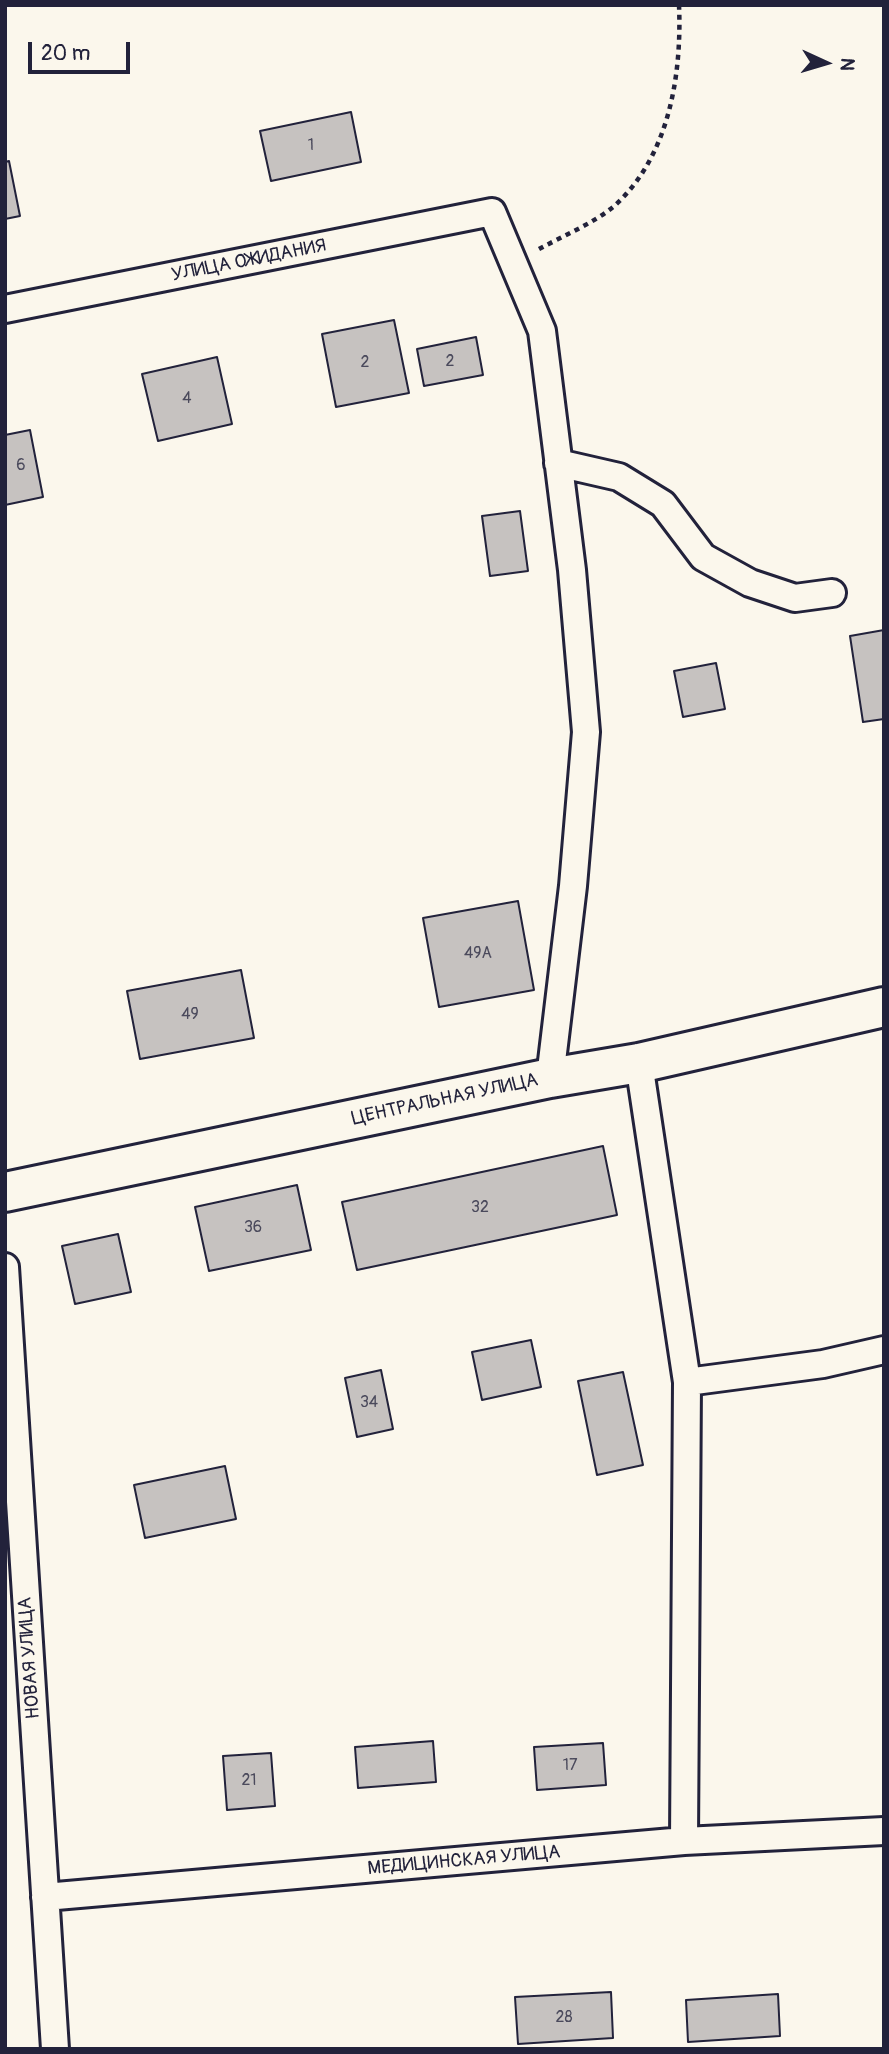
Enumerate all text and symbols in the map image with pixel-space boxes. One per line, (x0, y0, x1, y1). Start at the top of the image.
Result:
scale bar (32, 28, 133, 72)
north arrow (791, 28, 861, 98)
text: 20 m (41, 40, 90, 67)
text: N (835, 57, 859, 72)
house number: 1 (308, 136, 314, 156)
street label: УЛИЦА ОЖИДАНИЯ (170, 235, 328, 287)
house number: 2 (446, 352, 454, 372)
house number: 2 (361, 353, 369, 373)
house number: 4 (182, 389, 192, 409)
house number: 6 (16, 456, 26, 476)
house number: 49А (464, 944, 492, 964)
house number: 49 (181, 1005, 199, 1025)
street label: ЦЕНТРАЛЬНАЯ УЛИЦА (350, 1069, 540, 1131)
house number: 32 (471, 1198, 489, 1218)
house number: 36 (244, 1218, 262, 1238)
house number: 34 (360, 1393, 378, 1413)
street label: НОВАЯ УЛИЦА (14, 1596, 46, 1720)
house number: 17 (563, 1756, 577, 1776)
house number: 21 (241, 1771, 257, 1791)
street label: МЕДИЦИНСКАЯ УЛИЦА (367, 1841, 561, 1881)
house number: 28 (555, 2008, 573, 2028)

